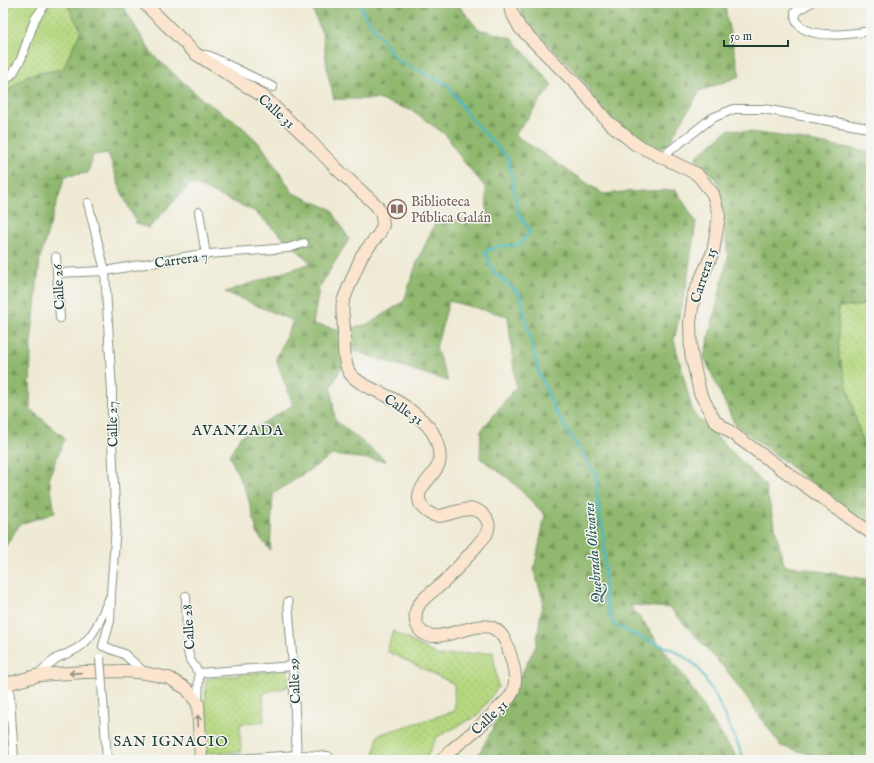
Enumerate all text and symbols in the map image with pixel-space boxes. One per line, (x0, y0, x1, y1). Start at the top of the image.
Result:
scale bar (724, 22, 788, 48)
text: 50 m (730, 29, 752, 44)
street label: Calle 31 (254, 90, 299, 133)
place label: Biblioteca Pública Galán (411, 193, 491, 227)
library icon: Biblioteca Pública Galán (386, 198, 408, 220)
street label: Carrera 15 (687, 245, 721, 305)
street label: Carrera 7 (153, 247, 209, 273)
street label: Calle 26 (49, 263, 69, 310)
street label: Calle 31 (380, 390, 427, 429)
street label: Calle 27 (104, 401, 122, 447)
district label: AVANZADA (191, 421, 284, 440)
water label: Quebrada Olivares (580, 501, 607, 604)
street label: Calle 28 (178, 604, 200, 650)
street label: Calle 29 (285, 658, 305, 704)
one-way arrow (69, 669, 82, 676)
street label: Calle 31 (468, 696, 512, 739)
one-way arrow (195, 715, 202, 728)
district label: SAN IGNACIO (113, 732, 229, 751)

